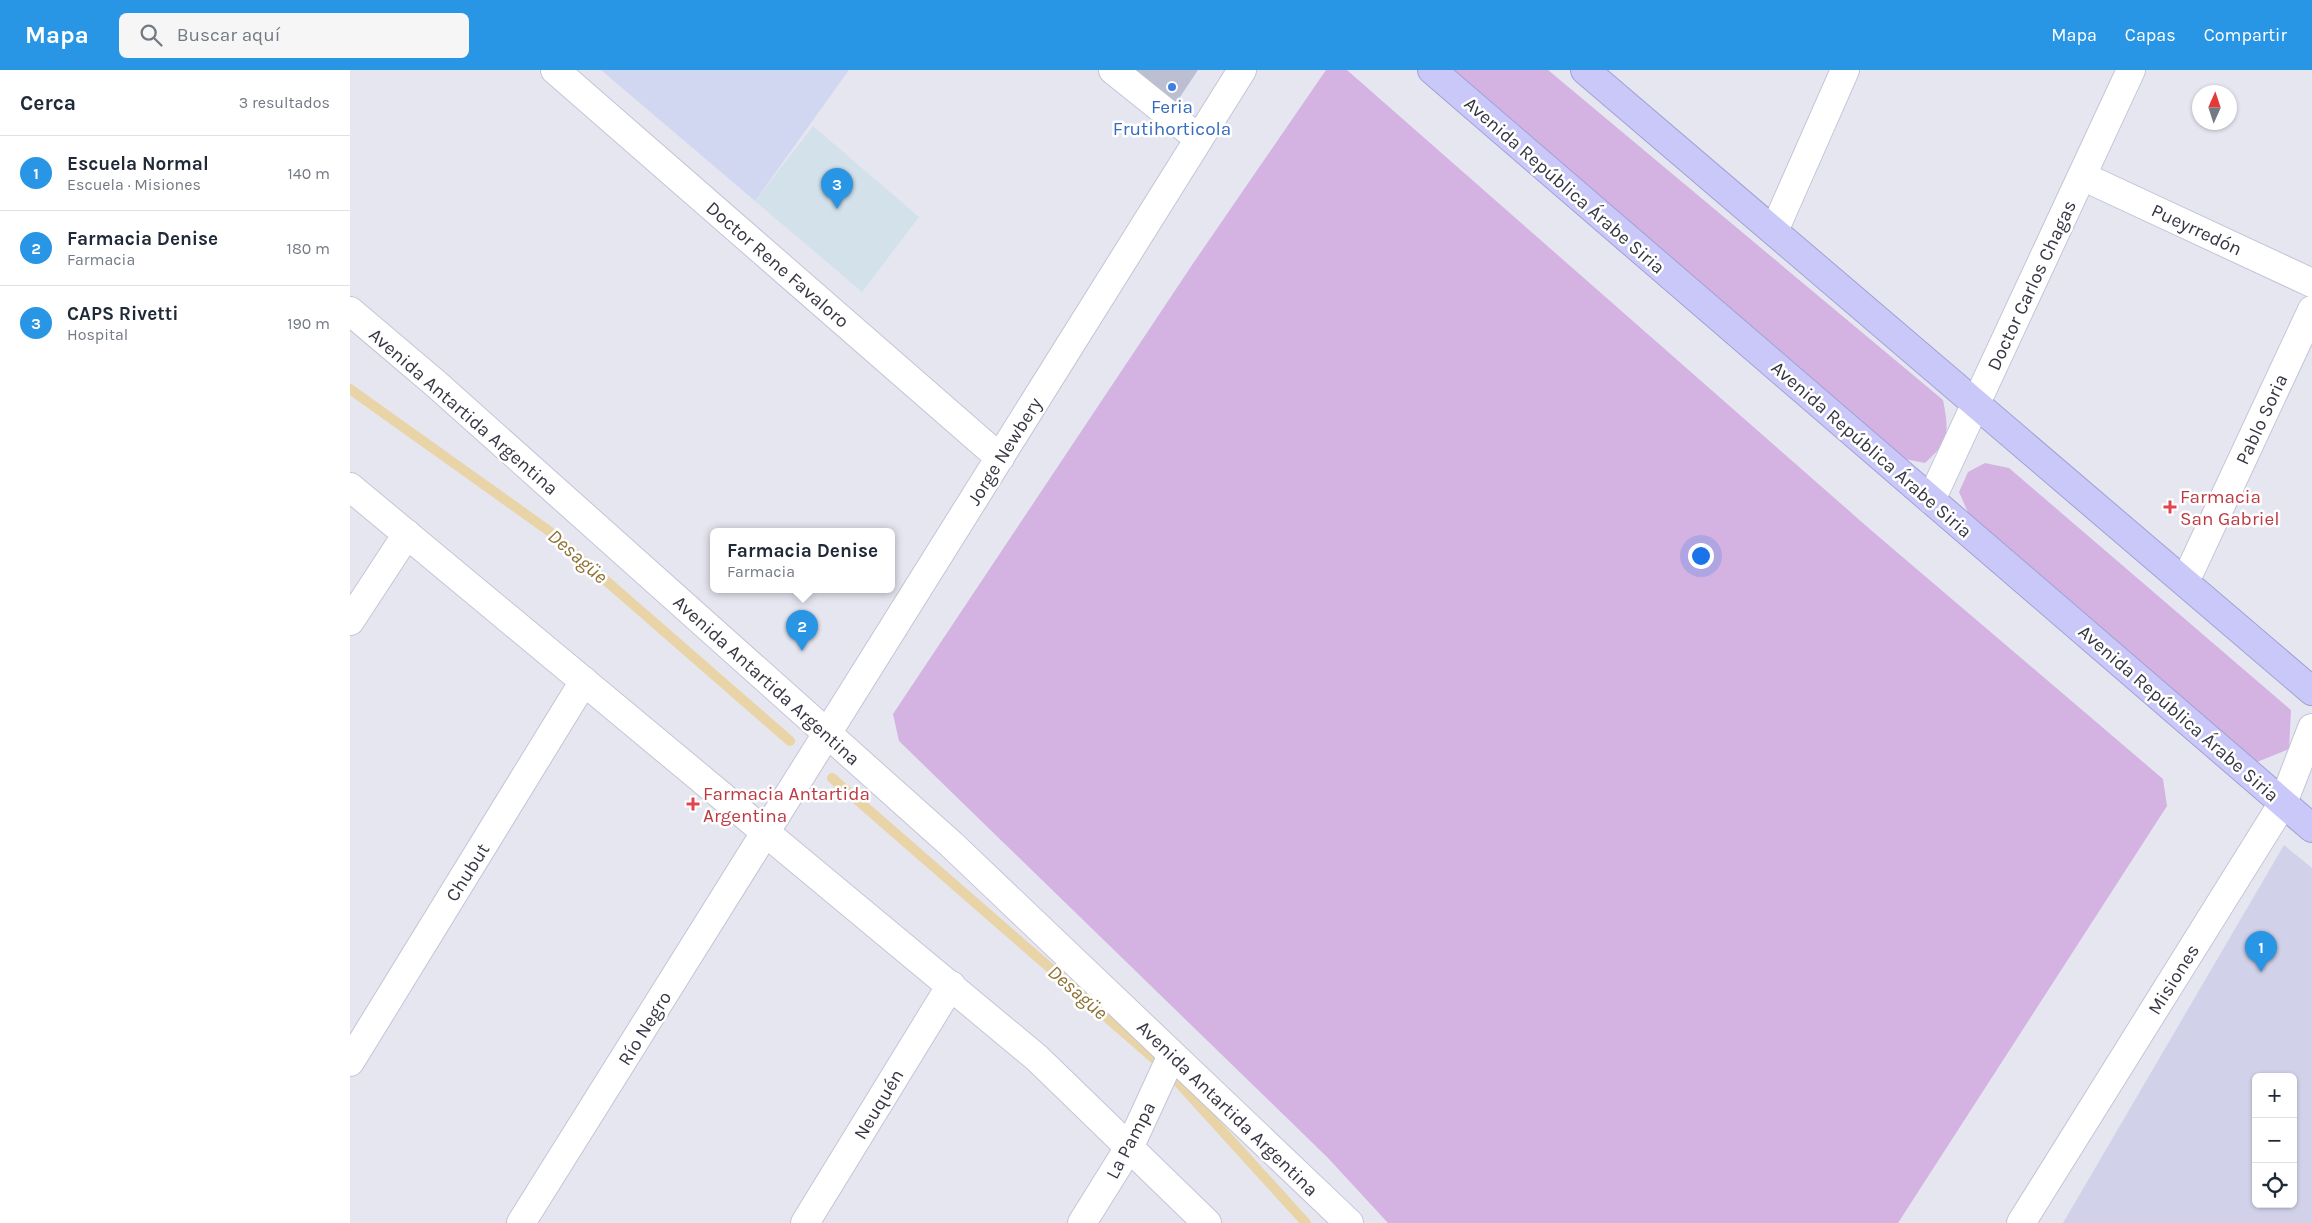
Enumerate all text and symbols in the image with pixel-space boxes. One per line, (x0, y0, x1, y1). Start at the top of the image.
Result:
search box (119, 13, 469, 58)
text: Mapa (25, 21, 89, 49)
icon: search (137, 21, 165, 49)
text: Buscar aquí (177, 24, 280, 46)
text: Mapa (2051, 24, 2097, 46)
text: Capas (2125, 24, 2176, 46)
text: Compartir (2204, 24, 2287, 46)
marker: Feria Frutihorticola (1166, 81, 1178, 93)
north arrow (2192, 85, 2237, 130)
text: Cerca (20, 91, 76, 115)
street label: Avenida República Árabe Siria (1460, 92, 1670, 279)
text: 3 resultados (239, 93, 330, 112)
place label: Feria Frutihorticola (1113, 96, 1231, 140)
text: Escuela Normal (67, 153, 209, 175)
text: 1 (33, 164, 39, 183)
text: 140 m (288, 164, 330, 183)
pin: 3 (821, 168, 853, 209)
text: Escuela · Misiones (67, 175, 201, 194)
street label: Doctor Rene Favaloro (702, 197, 853, 333)
street label: Doctor Carlos Chagas (1983, 197, 2081, 374)
street label: Pueyrredón (2148, 199, 2245, 260)
text: Farmacia Denise (67, 228, 218, 250)
text: 2 (31, 239, 41, 258)
text: 180 m (287, 239, 330, 258)
text: Farmacia (67, 250, 135, 269)
text: CAPS Rivetti (67, 303, 178, 325)
text: 3 (31, 314, 41, 333)
text: 190 m (287, 314, 330, 333)
street label: Avenida Antartida Argentina (364, 324, 562, 500)
text: Hospital (67, 325, 128, 344)
street label: Avenida República Árabe Siria (1767, 356, 1977, 543)
street label: Pablo Soria (2231, 371, 2292, 468)
street label: Jorge Newbery (963, 393, 1047, 509)
place label: Farmacia San Gabriel (2180, 486, 2279, 530)
marker: Farmacia San Gabriel (2164, 501, 2176, 513)
water label: Desagüe (543, 524, 612, 588)
popup (710, 528, 895, 593)
text: Farmacia Denise (727, 540, 878, 562)
your location (1688, 543, 1714, 569)
text: Farmacia (727, 562, 795, 581)
street label: Avenida Antartida Argentina (669, 591, 864, 770)
pin: 2 (786, 610, 818, 651)
street label: Avenida República Árabe Siria (2074, 620, 2284, 807)
place label: Farmacia Antartida Argentina (703, 783, 870, 827)
marker: Farmacia Antartida Argentina (687, 798, 699, 810)
street label: Chubut (441, 839, 494, 906)
pin: 1 (2245, 931, 2277, 972)
street label: Misiones (2144, 940, 2204, 1019)
water label: Desagüe (1043, 960, 1112, 1024)
street label: Río Negro (614, 988, 676, 1070)
street label: Avenida Antartida Argentina (1132, 1016, 1322, 1201)
street label: Neuquén (849, 1065, 908, 1144)
map controls (2252, 1073, 2297, 1208)
button: + (2252, 1073, 2297, 1118)
street label: La Pampa (1101, 1098, 1160, 1183)
button: − (2252, 1118, 2297, 1163)
button: locate (2252, 1163, 2297, 1208)

